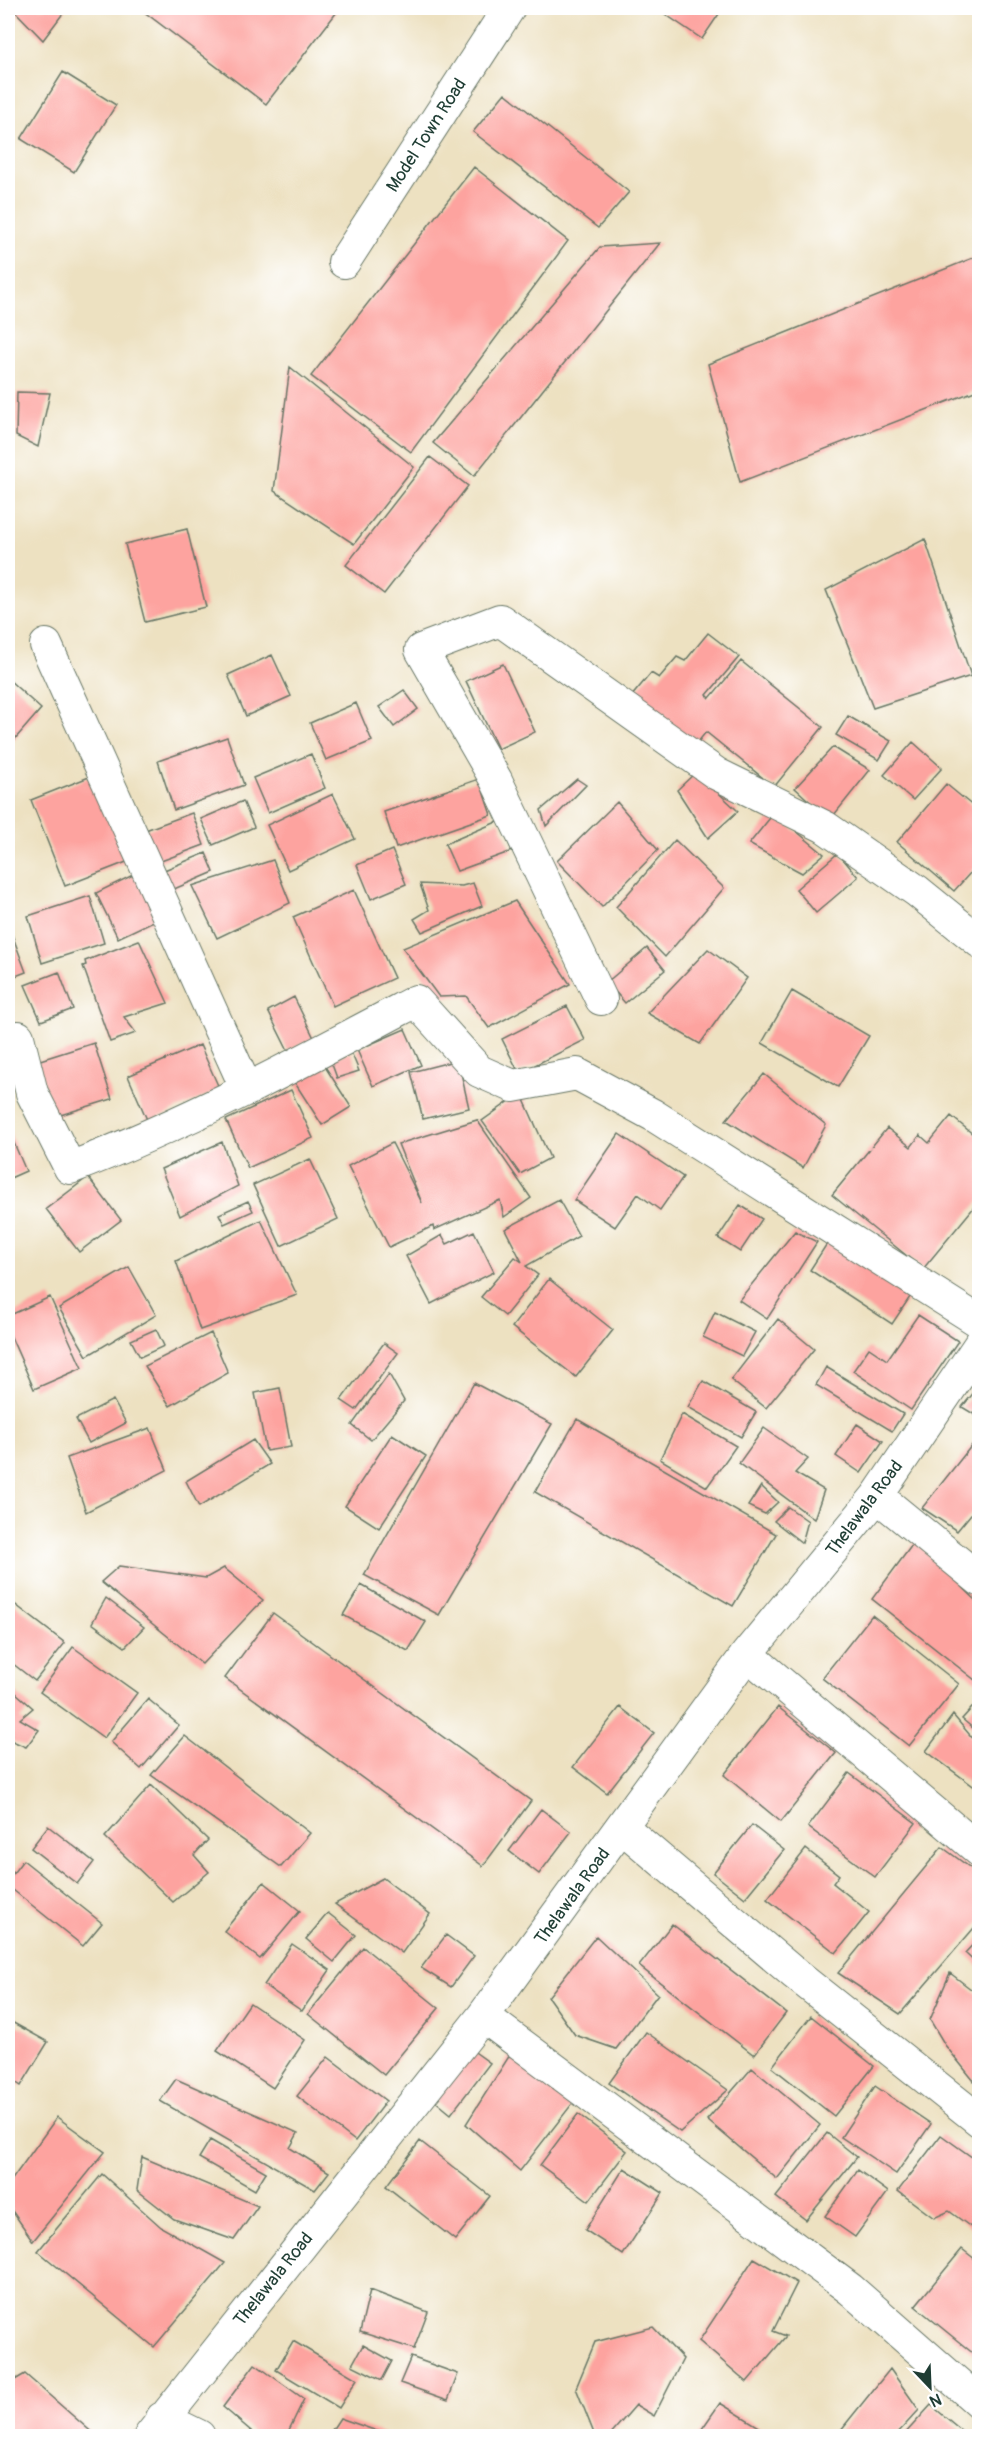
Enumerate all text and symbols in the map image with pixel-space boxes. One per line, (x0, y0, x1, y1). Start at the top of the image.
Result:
street label: Model Town Road (381, 74, 472, 196)
street label: Thelawala Road (821, 1456, 908, 1561)
street label: Thelawala Road (530, 1843, 615, 1949)
street label: Thelawala Road (228, 2228, 318, 2331)
north arrow (900, 2357, 960, 2417)
text: N (926, 2389, 944, 2411)

